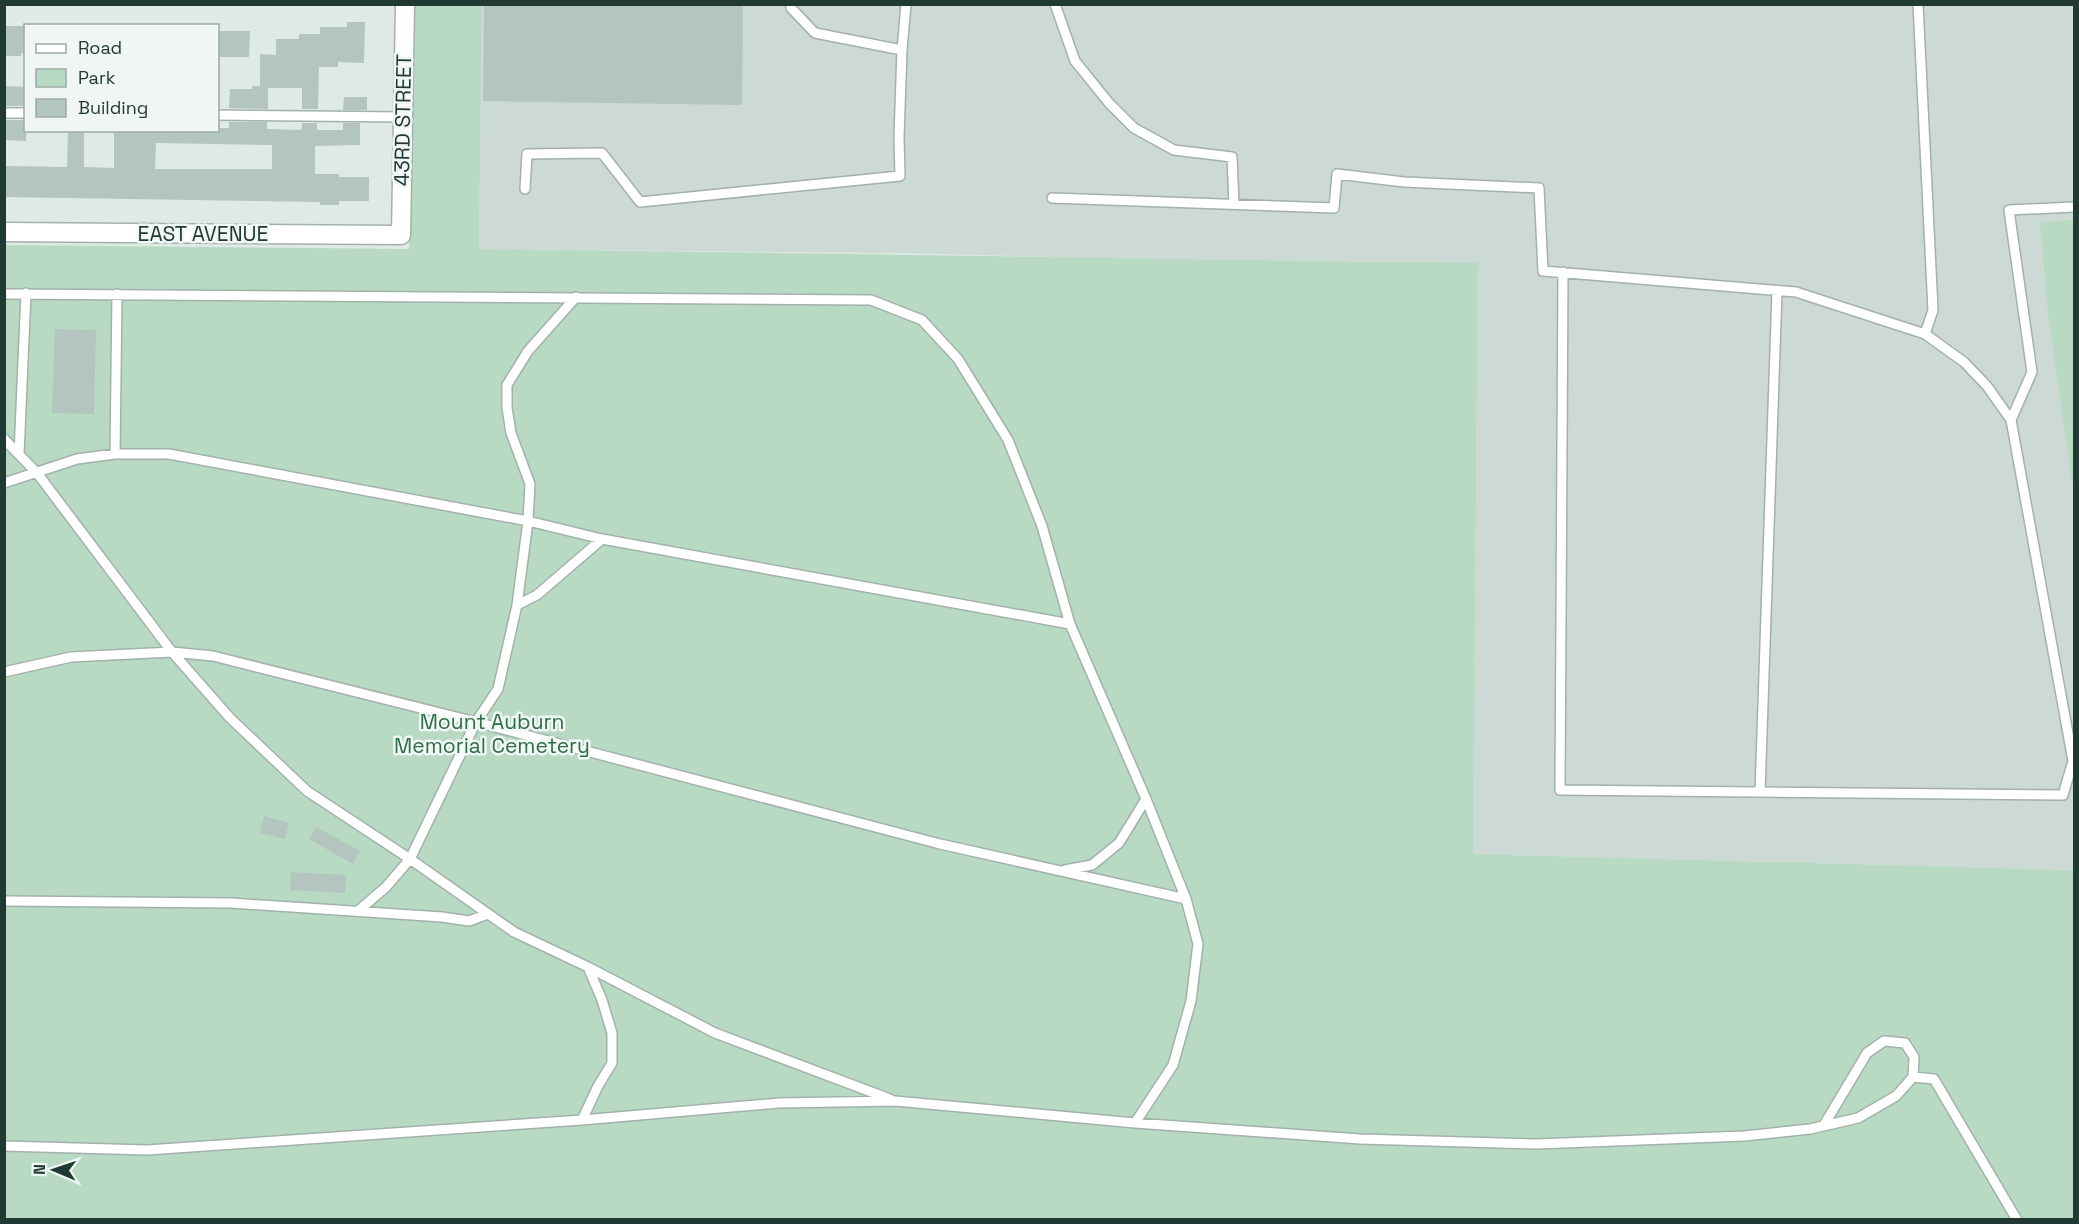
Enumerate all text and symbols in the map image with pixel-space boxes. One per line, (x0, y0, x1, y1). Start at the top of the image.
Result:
legend (24, 24, 219, 132)
text: Road (78, 36, 122, 59)
street label: 43RD STREET (388, 54, 417, 186)
text: Park (78, 66, 116, 89)
text: Building (78, 96, 148, 119)
street label: EAST AVENUE (138, 220, 268, 247)
park label: Mount Auburn Memorial Cemetery (394, 708, 590, 759)
north arrow (24, 1140, 84, 1200)
text: N (29, 1164, 50, 1175)

